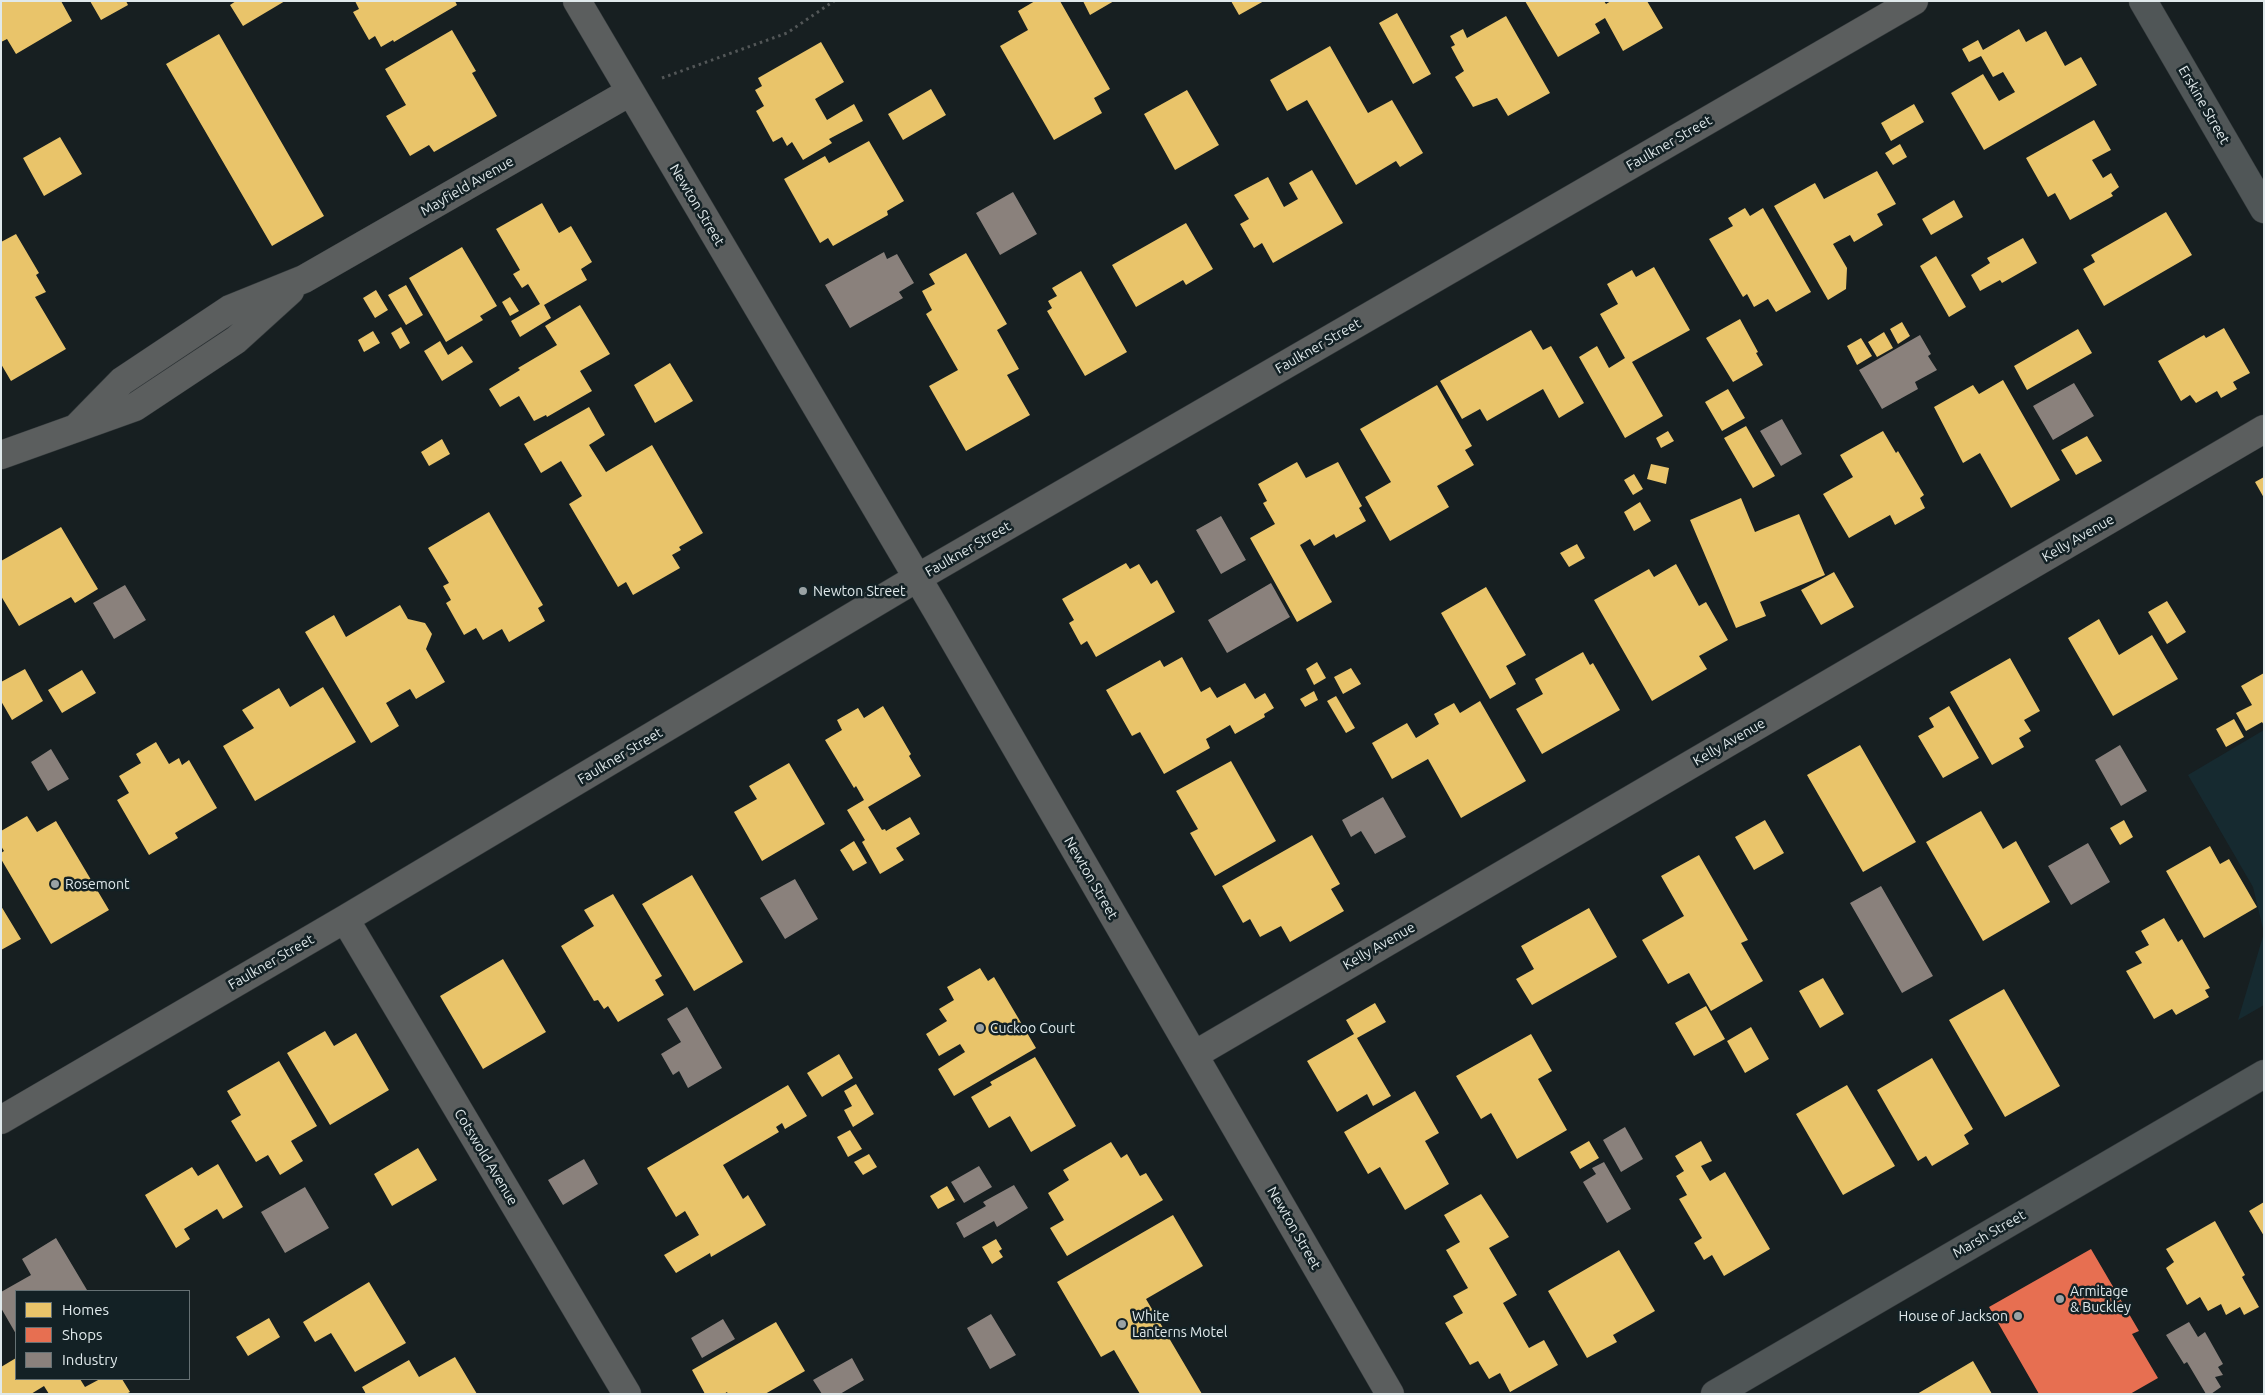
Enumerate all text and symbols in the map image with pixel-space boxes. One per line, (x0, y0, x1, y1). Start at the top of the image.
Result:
street label: Erskine Street (2175, 63, 2233, 147)
street label: Faulkner Street (1623, 112, 1715, 174)
street label: Mayfield Avenue (417, 153, 517, 219)
street label: Newton Street (666, 161, 728, 249)
street label: Faulkner Street (1272, 315, 1364, 377)
street label: Kelly Avenue (2039, 511, 2117, 565)
street label: Faulkner Street (922, 518, 1014, 580)
place label: Newton Street (813, 583, 906, 599)
marker: Newton Street (797, 585, 809, 597)
street label: Kelly Avenue (1690, 715, 1768, 769)
street label: Faulkner Street (574, 724, 666, 788)
street label: Newton Street (1061, 834, 1121, 922)
place label: Rosemont (65, 876, 129, 892)
marker: Rosemont (49, 878, 61, 890)
street label: Kelly Avenue (1340, 919, 1418, 973)
street label: Faulkner Street (225, 931, 317, 993)
place label: Cuckoo Court (990, 1020, 1075, 1036)
marker: Cuckoo Court (974, 1022, 986, 1034)
street label: Cotswold Avenue (451, 1106, 521, 1208)
street label: Newton Street (1264, 1184, 1324, 1272)
street label: Marsh Street (1950, 1206, 2028, 1262)
place label: Armitage & Buckley (2070, 1283, 2131, 1315)
legend (15, 1290, 190, 1380)
marker: Armitage & Buckley (2054, 1293, 2066, 1305)
text: Homes (62, 1301, 109, 1318)
place label: White Lanterns Motel (1132, 1308, 1227, 1340)
place label: House of Jackson (1898, 1308, 2008, 1324)
marker: House of Jackson (2012, 1310, 2024, 1322)
marker: White Lanterns Motel (1116, 1318, 1128, 1330)
text: Shops (62, 1326, 103, 1343)
text: Industry (62, 1351, 117, 1368)

